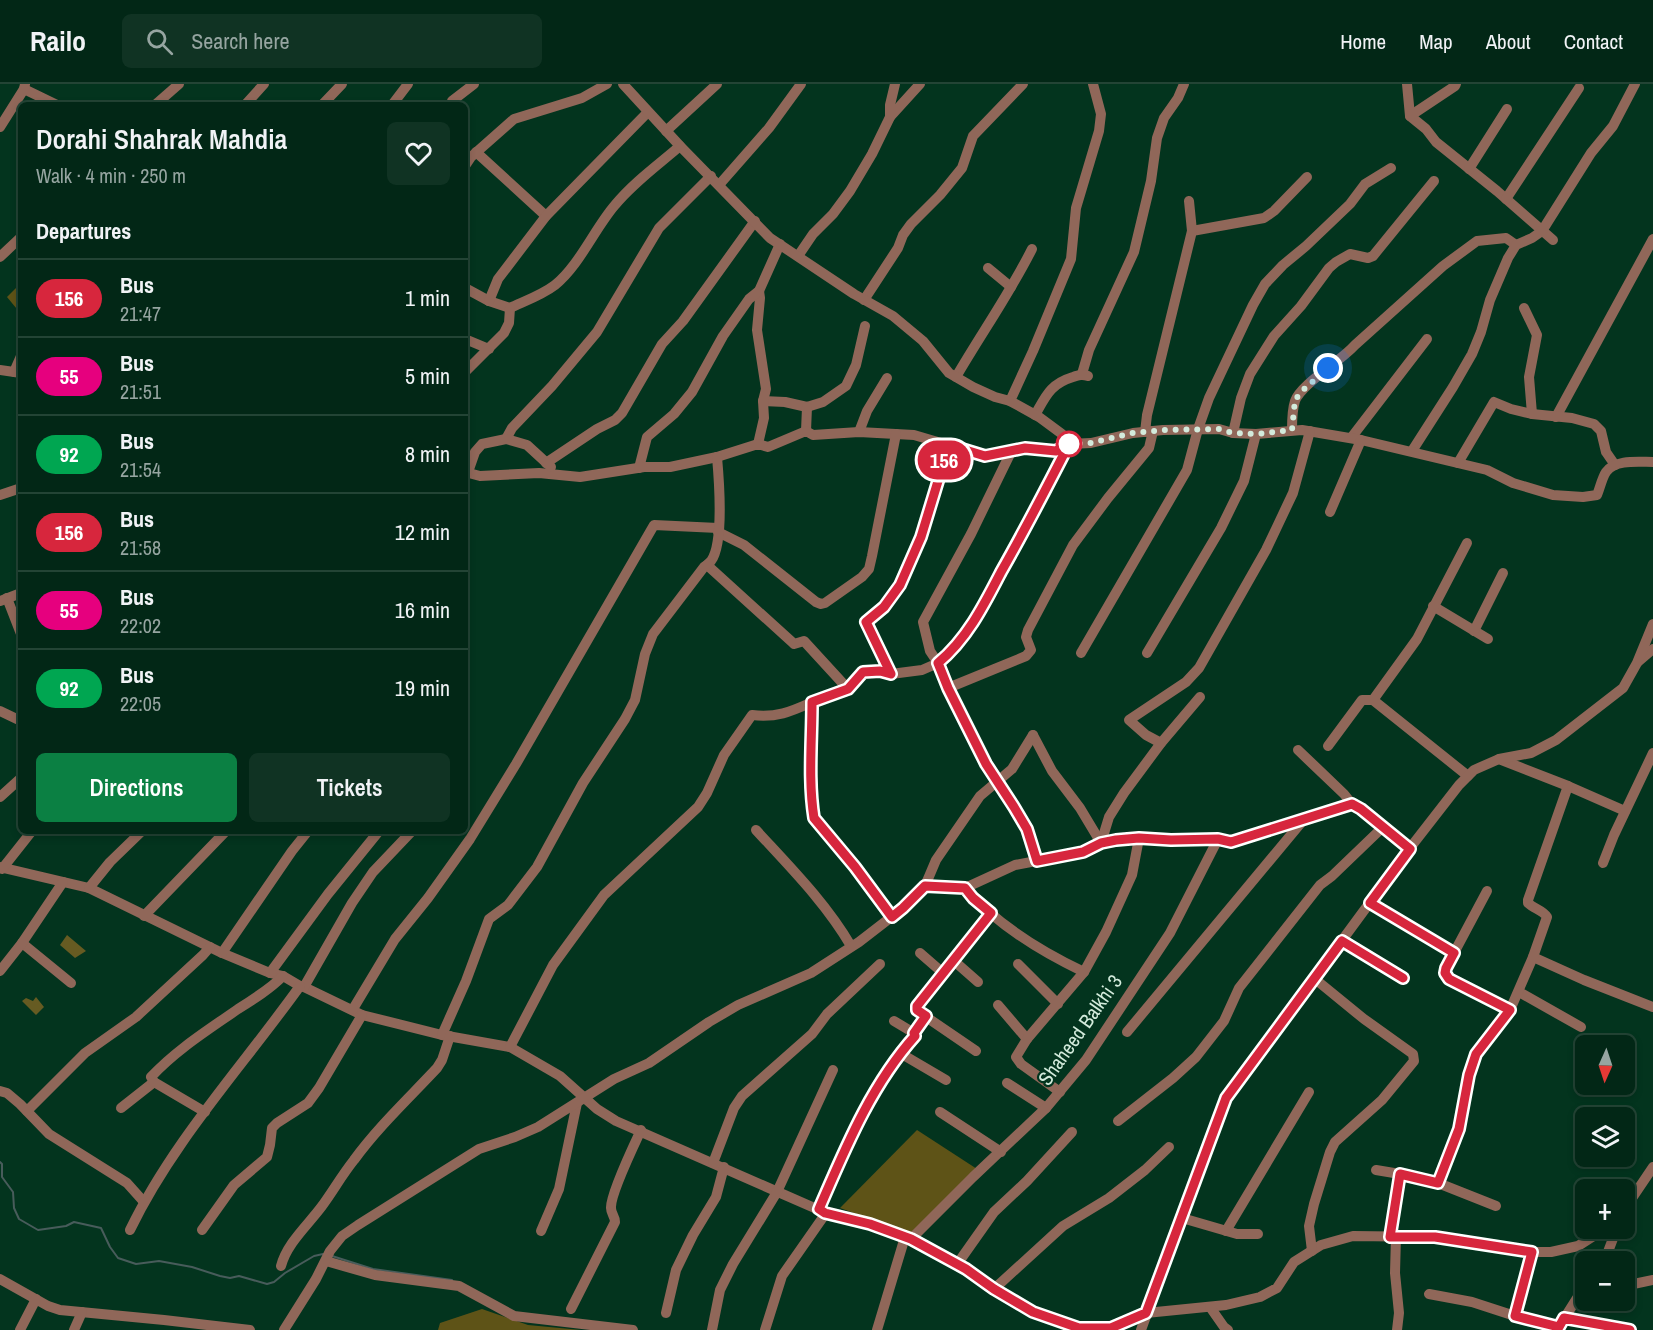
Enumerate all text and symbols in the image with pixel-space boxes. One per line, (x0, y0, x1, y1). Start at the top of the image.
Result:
search box (122, 14, 542, 68)
text: Railo (30, 22, 86, 60)
icon: search (143, 25, 176, 58)
text: Search here (191, 26, 289, 56)
text: Home (1340, 27, 1386, 56)
text: Map (1419, 27, 1453, 56)
text: About (1486, 27, 1531, 56)
text: Contact (1564, 27, 1623, 56)
text: Dorahi Shahrak Mahdia (36, 120, 287, 158)
button: heart (387, 122, 450, 185)
text: Walk · 4 min · 250 m (36, 162, 186, 189)
text: Departures (36, 216, 131, 246)
text: Bus (120, 270, 154, 300)
text: 1 min (405, 283, 450, 313)
text: 156 (55, 284, 83, 313)
text: 21:47 (120, 300, 161, 327)
text: Bus (120, 348, 154, 378)
your location (1313, 353, 1343, 383)
text: 5 min (405, 361, 450, 391)
text: 55 (59, 362, 79, 391)
text: 21:51 (120, 378, 161, 405)
text: Bus (120, 426, 154, 456)
unlabelled marker (1056, 431, 1082, 457)
text: 8 min (405, 439, 450, 469)
text: 92 (59, 440, 79, 469)
line badge: 156 (910, 440, 978, 479)
text: 156 (930, 446, 958, 475)
text: 21:54 (120, 456, 161, 483)
text: Bus (120, 504, 154, 534)
text: 12 min (395, 517, 450, 547)
text: 156 (55, 518, 83, 547)
text: 21:58 (120, 534, 161, 561)
text: Bus (120, 582, 154, 612)
text: 16 min (395, 595, 450, 625)
text: 55 (59, 596, 79, 625)
text: 22:02 (120, 612, 161, 639)
text: Bus (120, 660, 154, 690)
text: 19 min (395, 673, 450, 703)
text: 92 (59, 674, 79, 703)
text: 22:05 (120, 690, 161, 717)
button: Directions (36, 753, 237, 822)
button: Tickets (249, 753, 450, 822)
street label: Shaheed Balkhi 3 (1031, 969, 1128, 1090)
north arrow (1575, 1035, 1635, 1095)
map controls (1575, 1035, 1635, 1311)
button: layers (1575, 1107, 1635, 1167)
button: + (1575, 1179, 1635, 1239)
button: − (1575, 1251, 1635, 1311)

